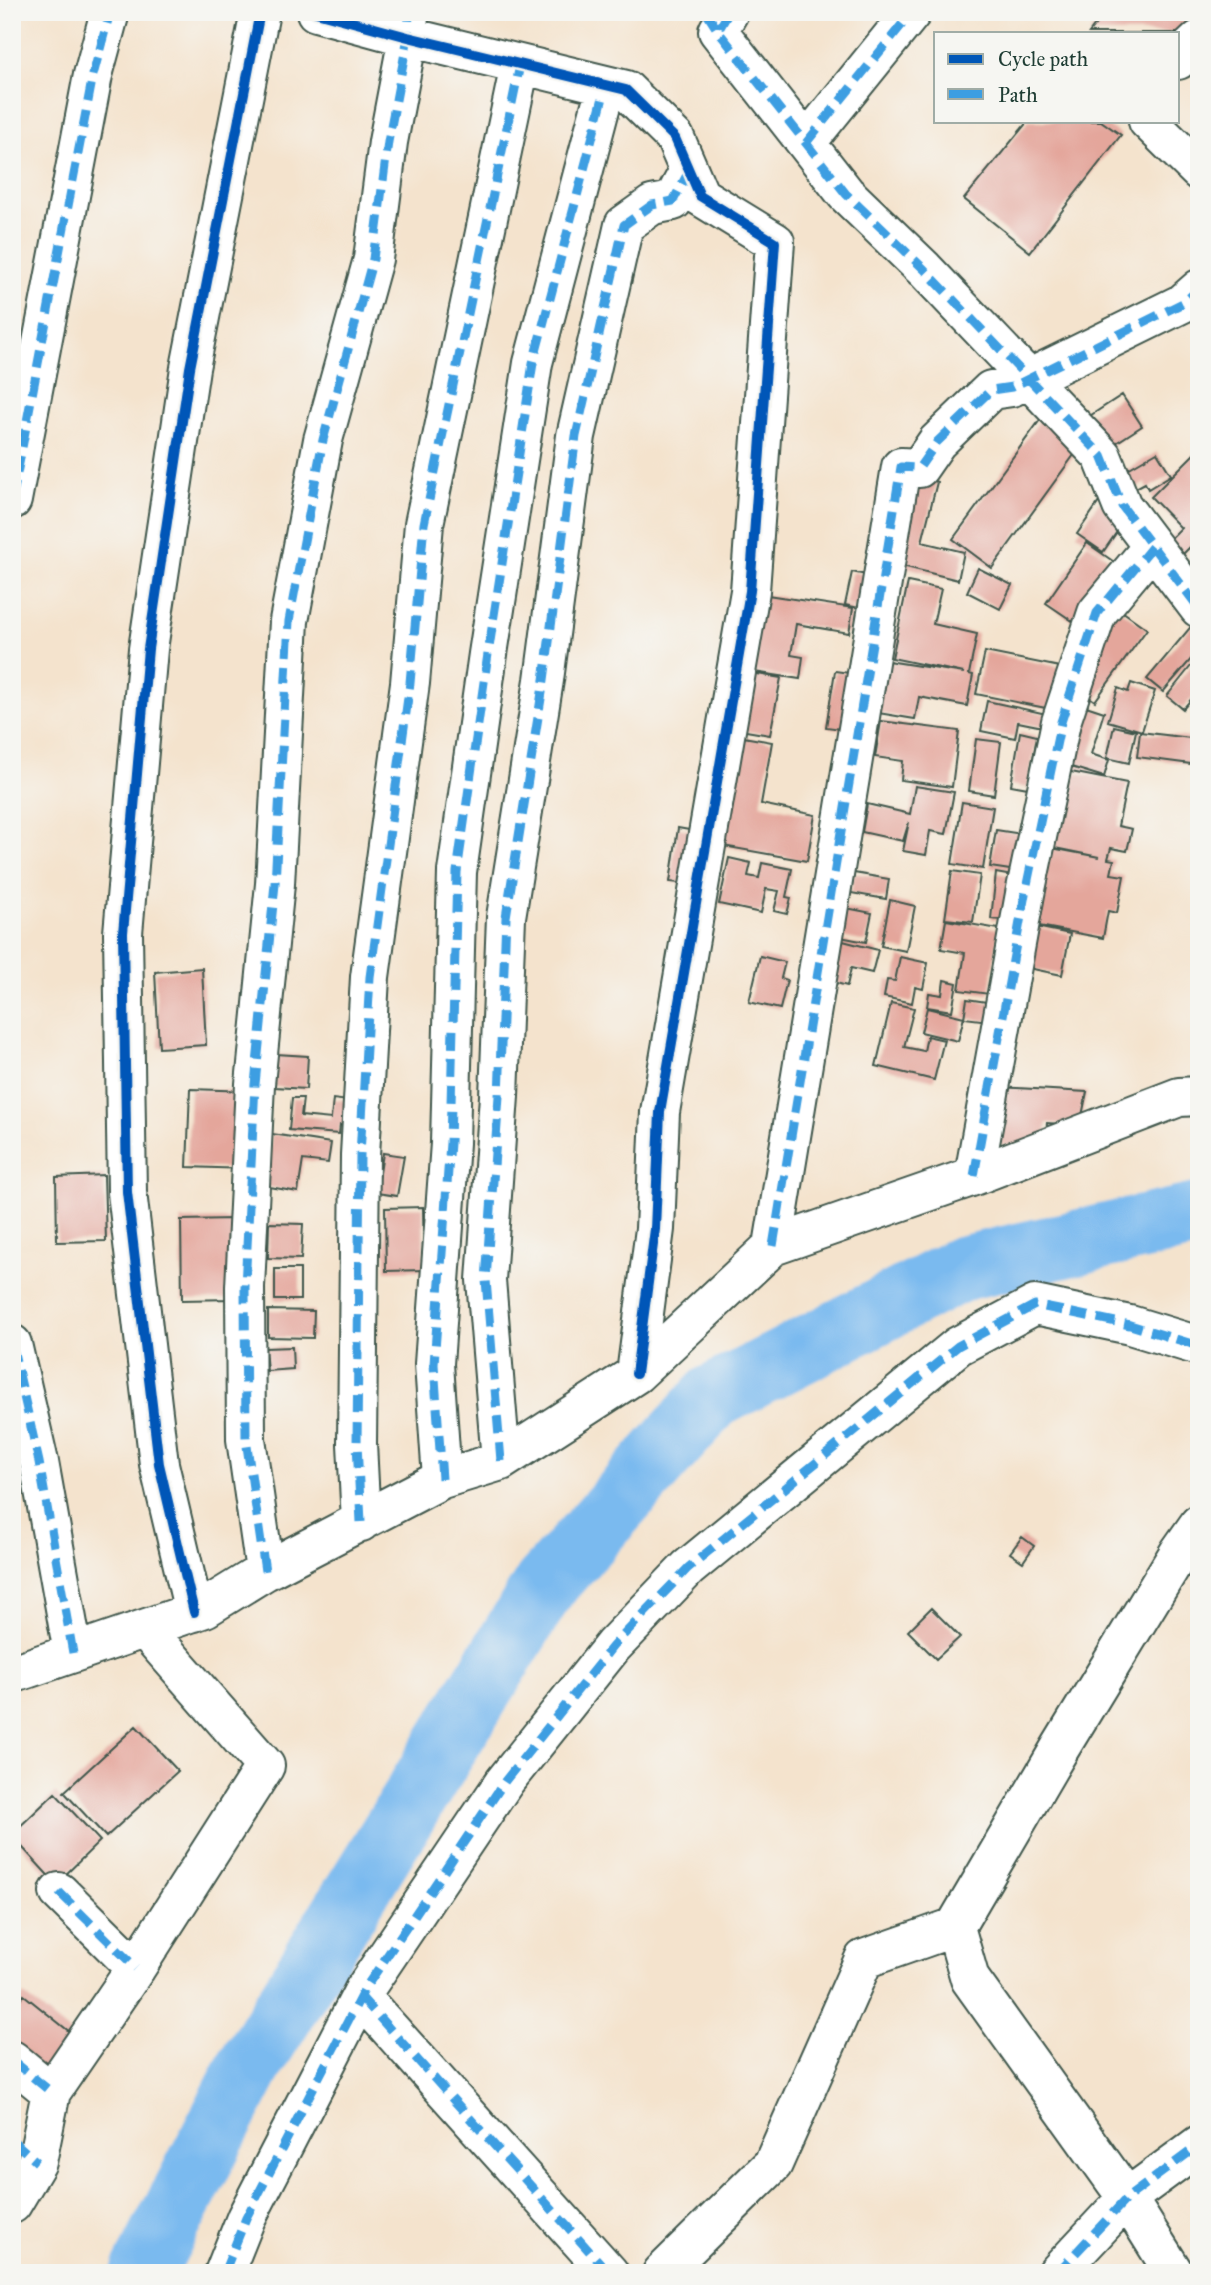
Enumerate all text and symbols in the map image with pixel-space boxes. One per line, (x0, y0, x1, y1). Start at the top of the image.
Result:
legend (934, 32, 1180, 122)
text: Cycle path (998, 46, 1089, 72)
text: Path (998, 82, 1038, 108)

